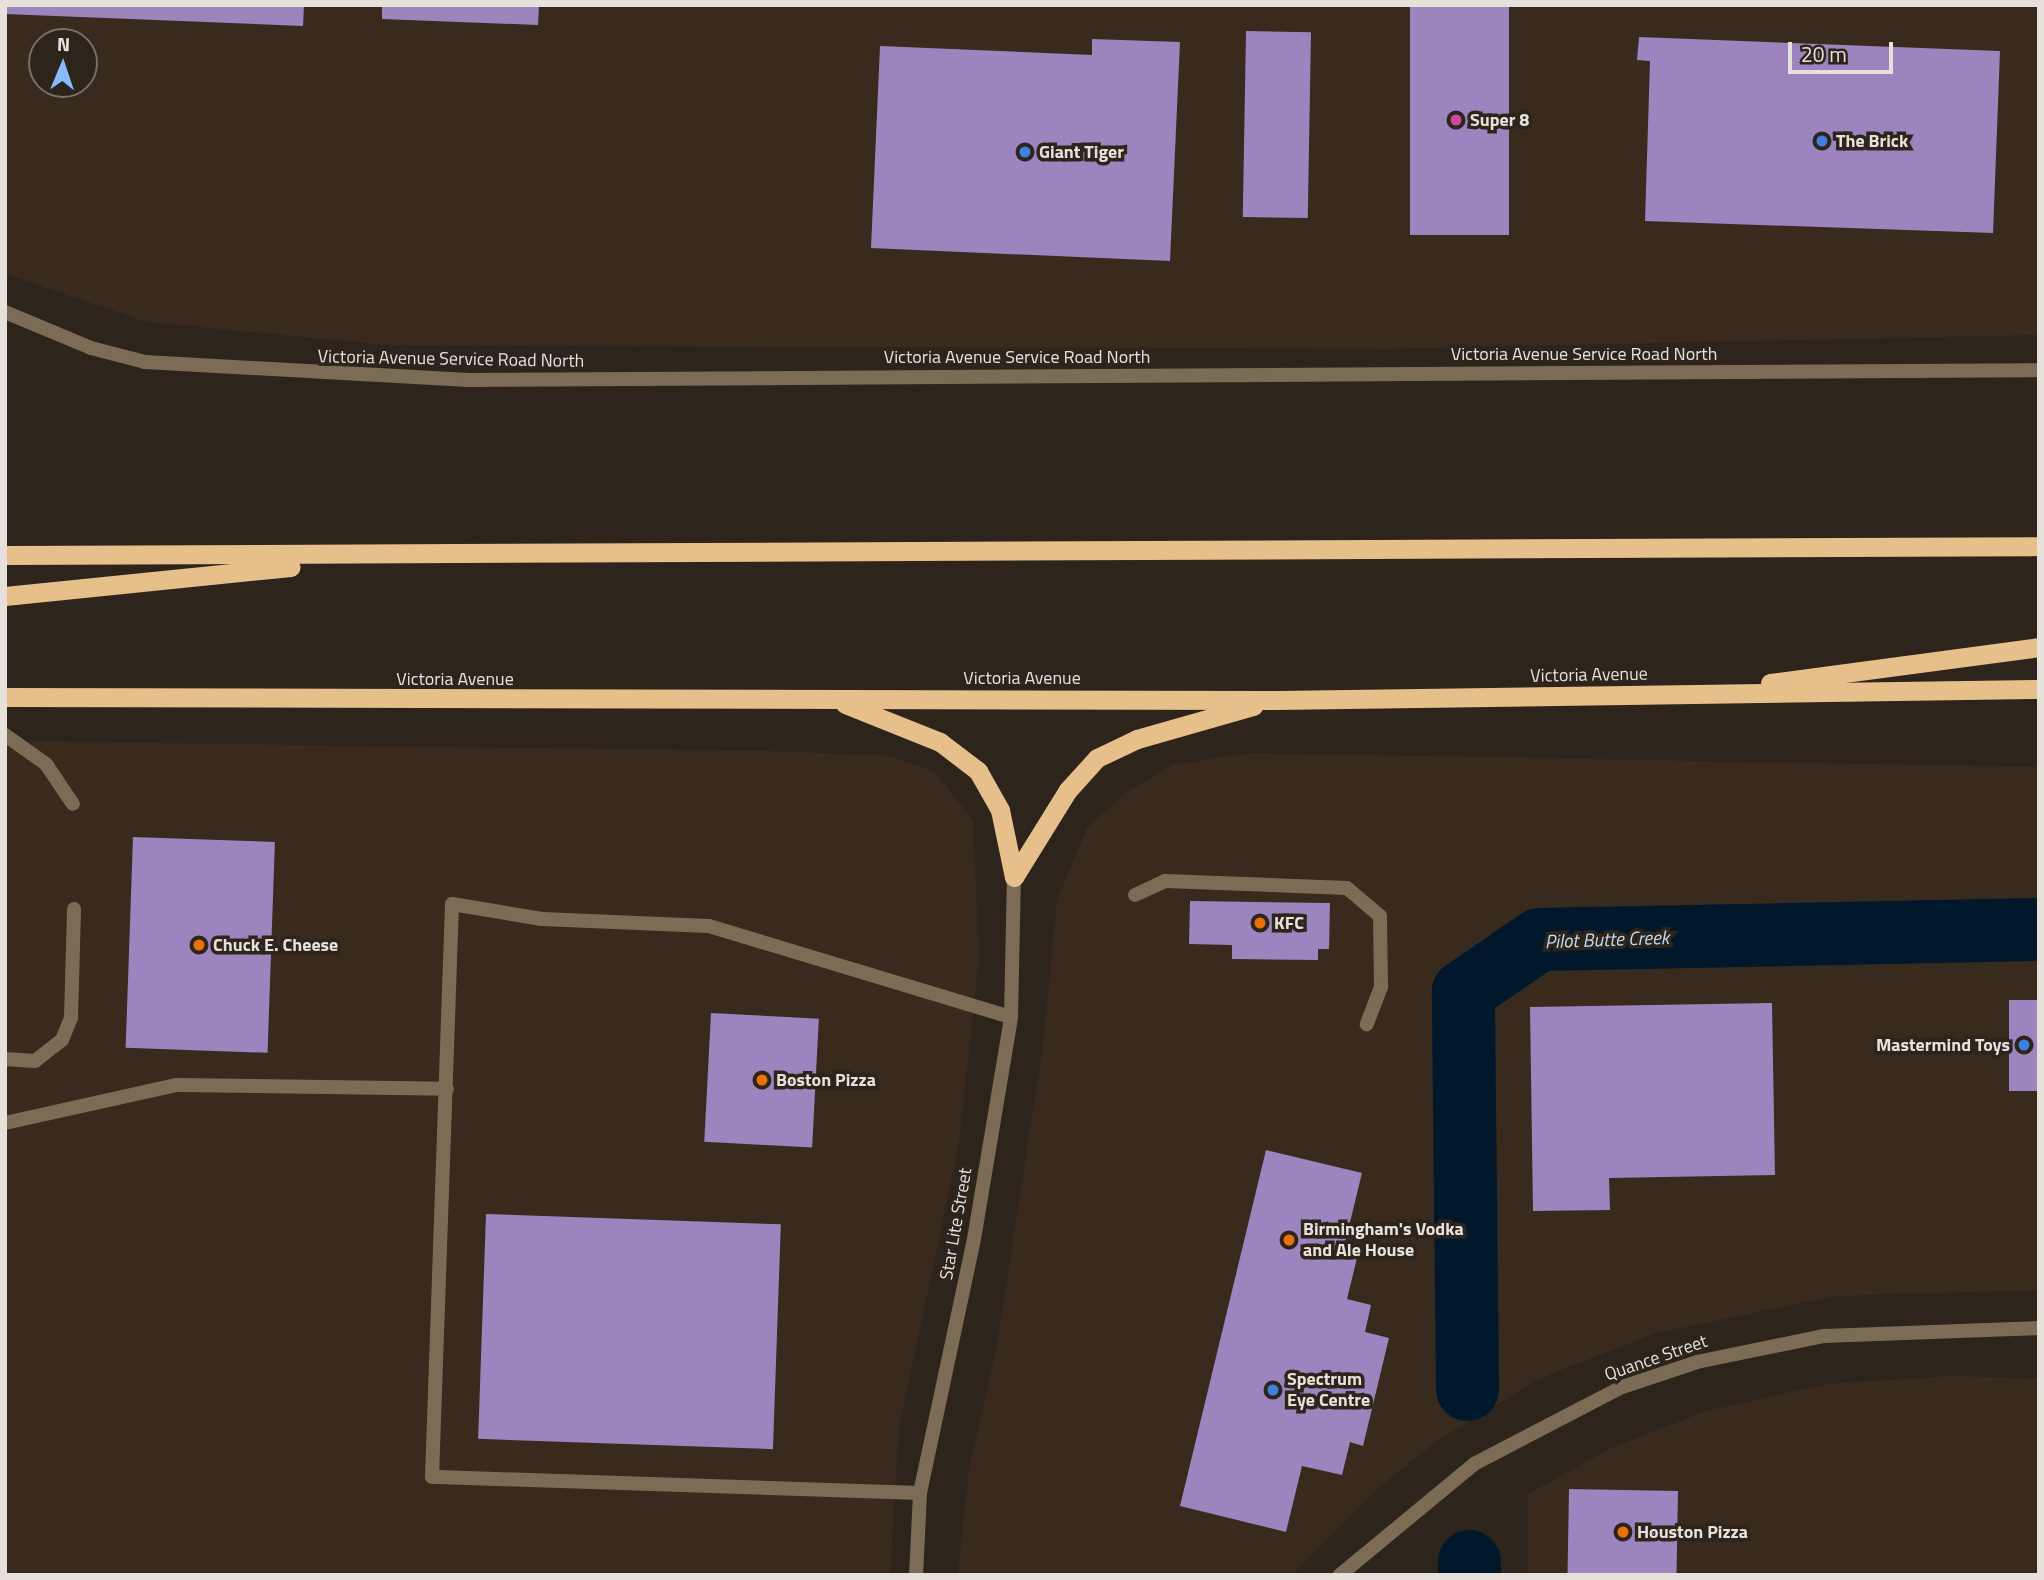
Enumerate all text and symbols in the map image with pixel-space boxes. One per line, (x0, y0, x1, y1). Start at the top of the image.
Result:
north arrow (28, 28, 98, 98)
scale bar (1792, 28, 1897, 72)
text: N (57, 29, 71, 58)
text: 20 m (1801, 38, 1847, 70)
place label: Super 8 (1470, 109, 1529, 131)
marker: Super 8 (1448, 112, 1464, 128)
place label: The Brick (1836, 130, 1908, 152)
marker: The Brick (1814, 133, 1830, 149)
place label: Giant Tiger (1039, 141, 1124, 163)
marker: Giant Tiger (1017, 144, 1033, 160)
street label: Victoria Avenue Service Road North (1451, 343, 1717, 365)
street label: Victoria Avenue Service Road North (317, 346, 585, 372)
street label: Victoria Avenue Service Road North (884, 346, 1150, 368)
street label: Victoria Avenue (1530, 663, 1648, 687)
street label: Victoria Avenue (963, 667, 1081, 689)
street label: Victoria Avenue (396, 668, 514, 690)
place label: KFC (1274, 912, 1304, 934)
marker: KFC (1252, 915, 1268, 931)
water label: Pilot Butte Creek (1544, 925, 1670, 953)
place label: Chuck E. Cheese (213, 934, 338, 956)
marker: Chuck E. Cheese (191, 937, 207, 953)
place label: Mastermind Toys (1876, 1034, 2010, 1056)
marker: Mastermind Toys (2016, 1037, 2032, 1053)
place label: Boston Pizza (776, 1069, 876, 1091)
marker: Boston Pizza (754, 1072, 770, 1088)
street label: Star Lite Street (936, 1166, 976, 1282)
place label: Birmingham's Vodka and Ale House (1303, 1219, 1464, 1262)
marker: Birmingham's Vodka and Ale House (1281, 1232, 1297, 1248)
street label: Quance Street (1602, 1330, 1710, 1386)
place label: Spectrum Eye Centre (1287, 1369, 1370, 1412)
marker: Spectrum Eye Centre (1265, 1382, 1281, 1398)
place label: Houston Pizza (1637, 1521, 1748, 1543)
marker: Houston Pizza (1615, 1524, 1631, 1540)

